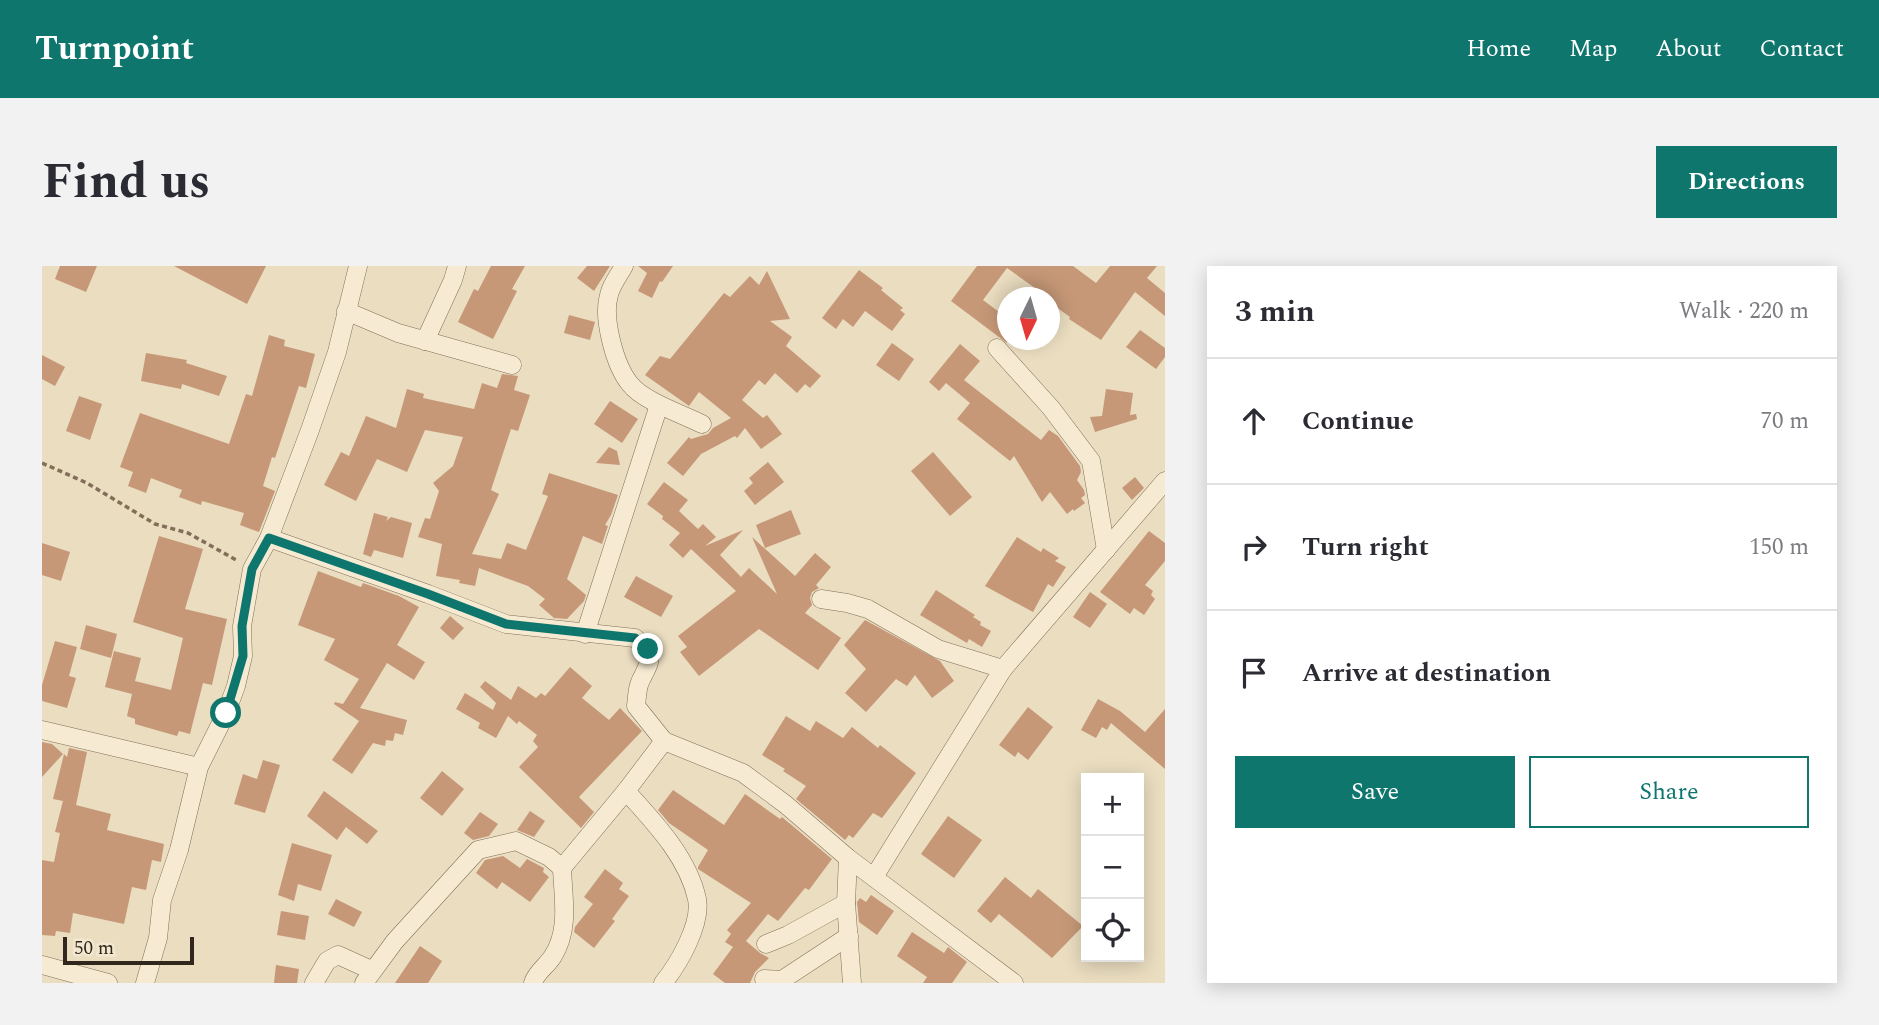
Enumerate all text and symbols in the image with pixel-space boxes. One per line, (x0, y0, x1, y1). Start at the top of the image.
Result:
text: Turnpoint (35, 24, 194, 74)
text: Home (1466, 31, 1531, 67)
text: Map (1569, 31, 1617, 67)
text: About (1655, 31, 1721, 67)
text: Contact (1759, 31, 1844, 67)
text: Find us (42, 145, 210, 220)
button: Directions (1656, 146, 1837, 218)
north arrow (997, 287, 1060, 350)
text: 3 min (1235, 289, 1315, 335)
text: Walk · 220 m (1679, 294, 1809, 329)
text: Continue (1302, 401, 1414, 441)
icon: ahead (1235, 402, 1273, 440)
text: 70 m (1760, 404, 1809, 439)
text: Turn right (1302, 527, 1429, 567)
icon: right (1235, 528, 1273, 566)
text: 150 m (1749, 530, 1809, 565)
route end (632, 633, 663, 664)
text: Arrive at destination (1302, 653, 1551, 693)
icon: arrive (1235, 654, 1273, 692)
route start (210, 697, 241, 728)
button: Save (1235, 756, 1515, 828)
button: Share (1529, 756, 1809, 828)
map controls (1081, 773, 1144, 962)
button: + (1081, 773, 1144, 836)
button: − (1081, 836, 1144, 899)
button: locate (1081, 899, 1144, 962)
scale bar (63, 934, 194, 966)
text: 50 m (74, 934, 114, 963)

